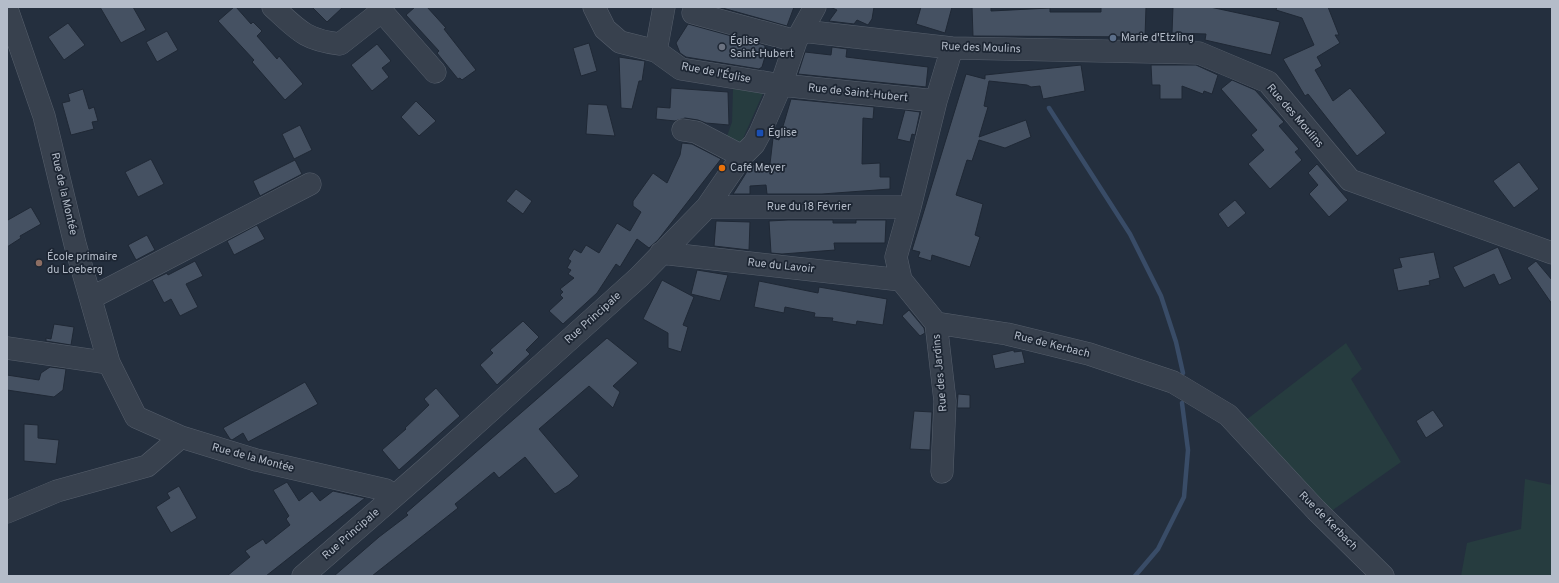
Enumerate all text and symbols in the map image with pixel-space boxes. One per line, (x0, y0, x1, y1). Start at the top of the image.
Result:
place label: Marie d'Etzling (1121, 31, 1194, 45)
place label: Église Saint-Hubert (730, 33, 794, 61)
marker: Marie d'Etzling (1108, 33, 1118, 43)
street label: Rue des Moulins (941, 40, 1021, 56)
marker: Église Saint-Hubert (717, 42, 727, 52)
street label: Rue de l'Église (680, 58, 752, 87)
street label: Rue de Saint-Hubert (807, 81, 909, 105)
street label: Rue des Moulins (1264, 81, 1326, 151)
place label: Église (768, 125, 797, 140)
marker: Église (755, 128, 765, 138)
street label: Rue de la Montée (48, 151, 80, 237)
place label: Café Meyer (730, 161, 786, 175)
marker: Café Meyer (717, 163, 727, 173)
street label: Rue du 18 Février (767, 200, 852, 214)
place label: École primaire du Loeberg (47, 249, 117, 277)
street label: Rue du Lavoir (747, 256, 816, 277)
marker: École primaire du Loeberg (34, 258, 44, 268)
street label: Rue Principale (562, 289, 624, 347)
street label: Rue de Kerbach (1013, 329, 1091, 361)
street label: Rue des Jardins (930, 334, 950, 412)
street label: Rue de la Montée (210, 440, 296, 476)
street label: Rue de Kerbach (1296, 489, 1360, 553)
street label: Rue Principale (319, 505, 383, 563)

